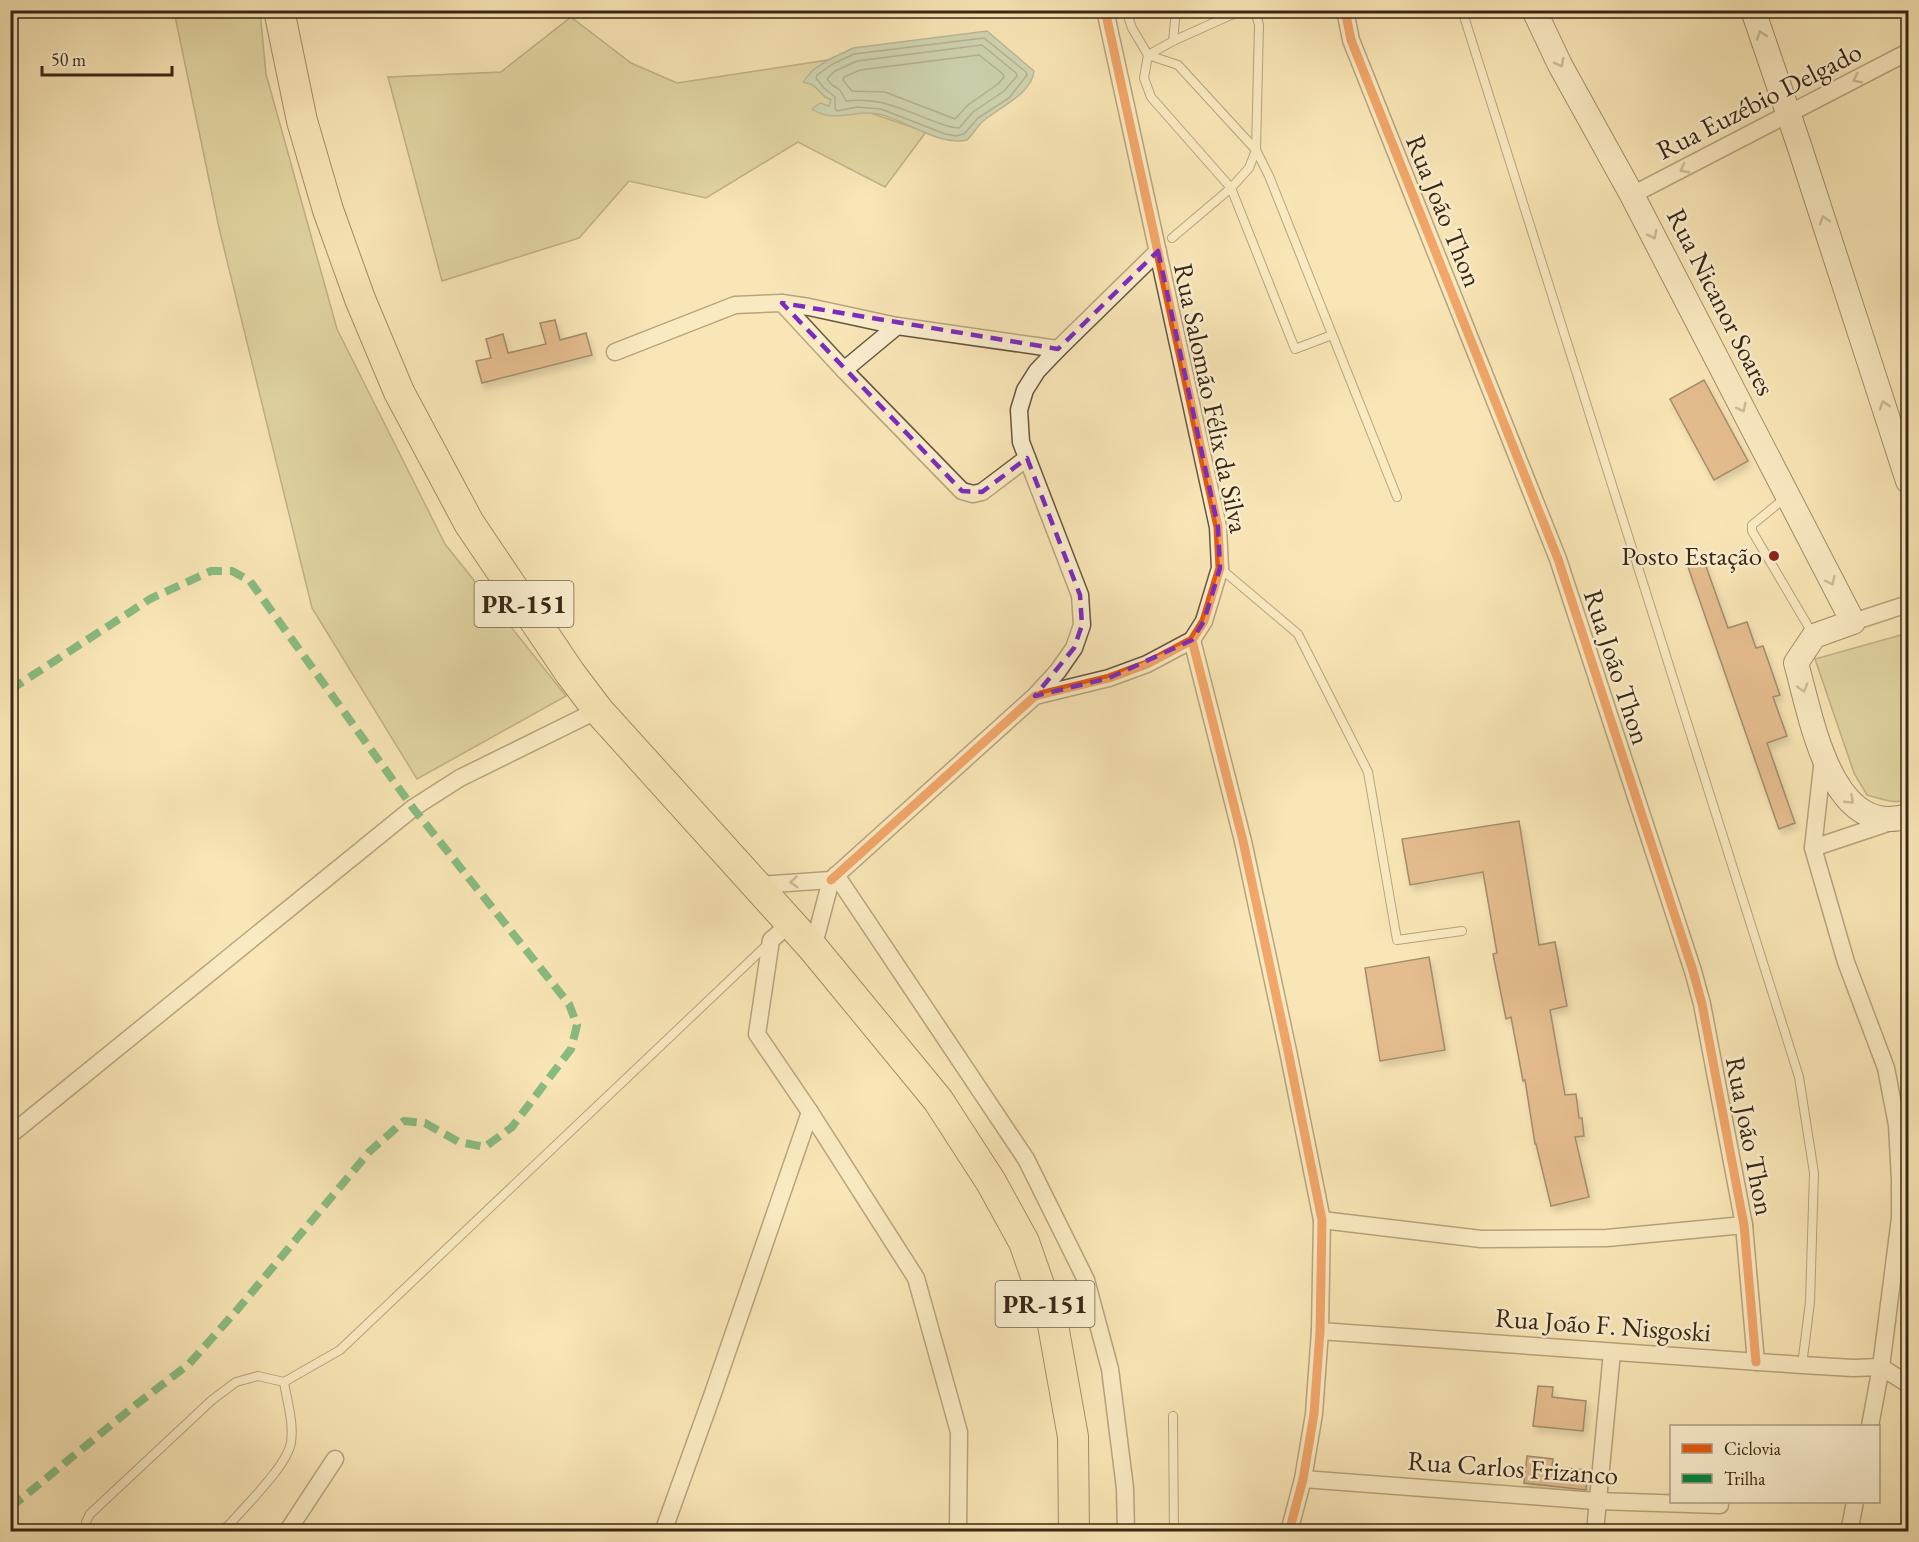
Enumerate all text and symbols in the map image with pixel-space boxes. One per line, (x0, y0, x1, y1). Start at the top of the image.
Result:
one-way arrow (1756, 30, 1769, 41)
street label: Rua Euzébio Delgado (1650, 34, 1867, 167)
scale bar (42, 39, 172, 77)
text: 50 m (51, 48, 86, 71)
one-way arrow (1552, 57, 1564, 68)
one-way arrow (1852, 71, 1863, 83)
street label: Rua João Thon (1398, 130, 1491, 292)
one-way arrow (1679, 162, 1690, 173)
street label: Rua Nicanor Soares (1659, 202, 1784, 401)
one-way arrow (1819, 215, 1831, 226)
one-way arrow (1646, 228, 1657, 239)
street label: Rua Salomão Félix da Silva (1166, 260, 1257, 536)
one-way arrow (1879, 401, 1891, 411)
one-way arrow (1735, 402, 1746, 412)
place label: Posto Estação (1621, 538, 1762, 573)
marker: Posto Estação (1767, 549, 1781, 563)
one-way arrow (1824, 575, 1836, 586)
road number: PR-151 (474, 581, 574, 627)
street label: Rua João Thon (1576, 585, 1659, 749)
one-way arrow (1796, 682, 1808, 693)
one-way arrow (1843, 793, 1853, 804)
one-way arrow (789, 876, 798, 889)
street label: Rua João Thon (1718, 1054, 1783, 1218)
road number: PR-151 (996, 1281, 1094, 1327)
street label: Rua João F. Nisgoski (1494, 1299, 1713, 1350)
legend (1670, 1425, 1880, 1503)
text: Ciclovia (1724, 1437, 1782, 1460)
street label: Rua Carlos Frizanco (1407, 1443, 1620, 1492)
text: Trilha (1724, 1467, 1766, 1490)

